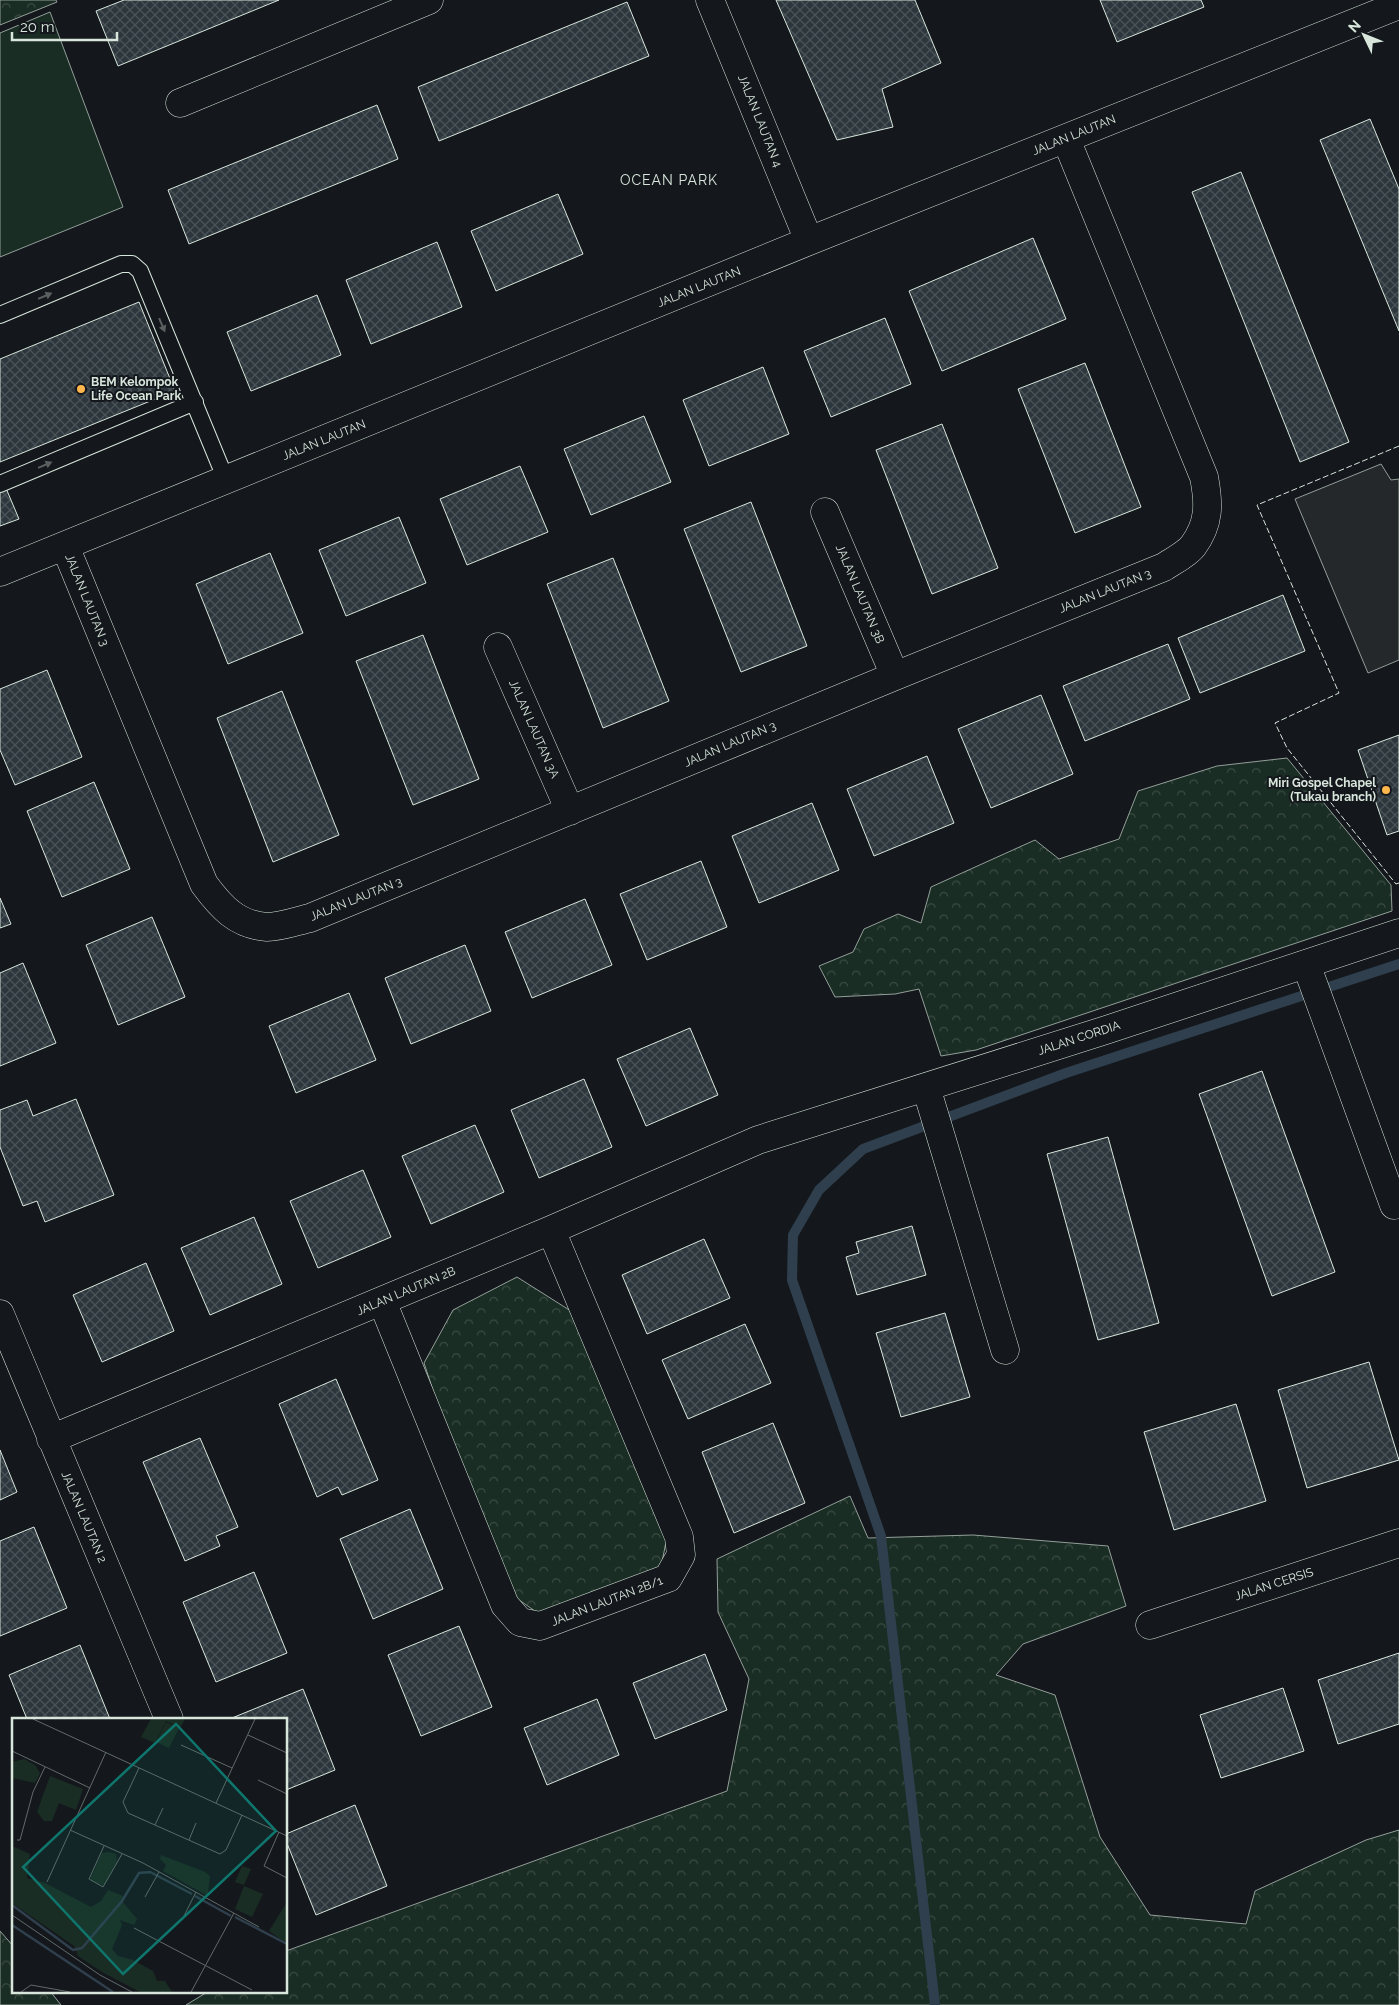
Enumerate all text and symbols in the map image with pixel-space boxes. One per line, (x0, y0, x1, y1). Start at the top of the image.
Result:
scale bar (12, 10, 118, 42)
north arrow (1339, 10, 1389, 60)
text: N (1345, 17, 1364, 35)
text: 20 m (20, 18, 55, 36)
street label: JALAN LAUTAN 4 (735, 73, 785, 170)
street label: JALAN LAUTAN (1030, 112, 1118, 158)
district label: OCEAN PARK (620, 172, 718, 188)
street label: JALAN LAUTAN (655, 264, 743, 310)
one-way arrow (38, 291, 52, 299)
one-way arrow (159, 318, 167, 332)
place label: BEM Kelompok Life Ocean Park (91, 375, 181, 403)
marker: BEM Kelompok Life Ocean Park (75, 383, 87, 395)
street label: JALAN LAUTAN (280, 417, 368, 463)
one-way arrow (38, 461, 53, 469)
street label: JALAN LAUTAN 3B (833, 542, 887, 646)
street label: JALAN LAUTAN 3 (62, 552, 112, 648)
street label: JALAN LAUTAN 3 (1057, 566, 1153, 616)
street label: JALAN LAUTAN 3A (506, 678, 562, 780)
street label: JALAN LAUTAN 3 (682, 718, 778, 770)
place label: Miri Gospel Chapel (Tukau branch) (1268, 776, 1376, 804)
marker: Miri Gospel Chapel (Tukau branch) (1380, 784, 1392, 796)
street label: JALAN LAUTAN 3 (308, 874, 404, 924)
street label: JALAN CORDIA (1036, 1018, 1122, 1058)
street label: JALAN LAUTAN 2B (354, 1264, 458, 1318)
street label: JALAN LAUTAN 2 (58, 1469, 110, 1565)
street label: JALAN CERSIS (1233, 1565, 1315, 1603)
street label: JALAN LAUTAN 2B/1 (549, 1573, 665, 1629)
inset map (12, 1718, 288, 1992)

